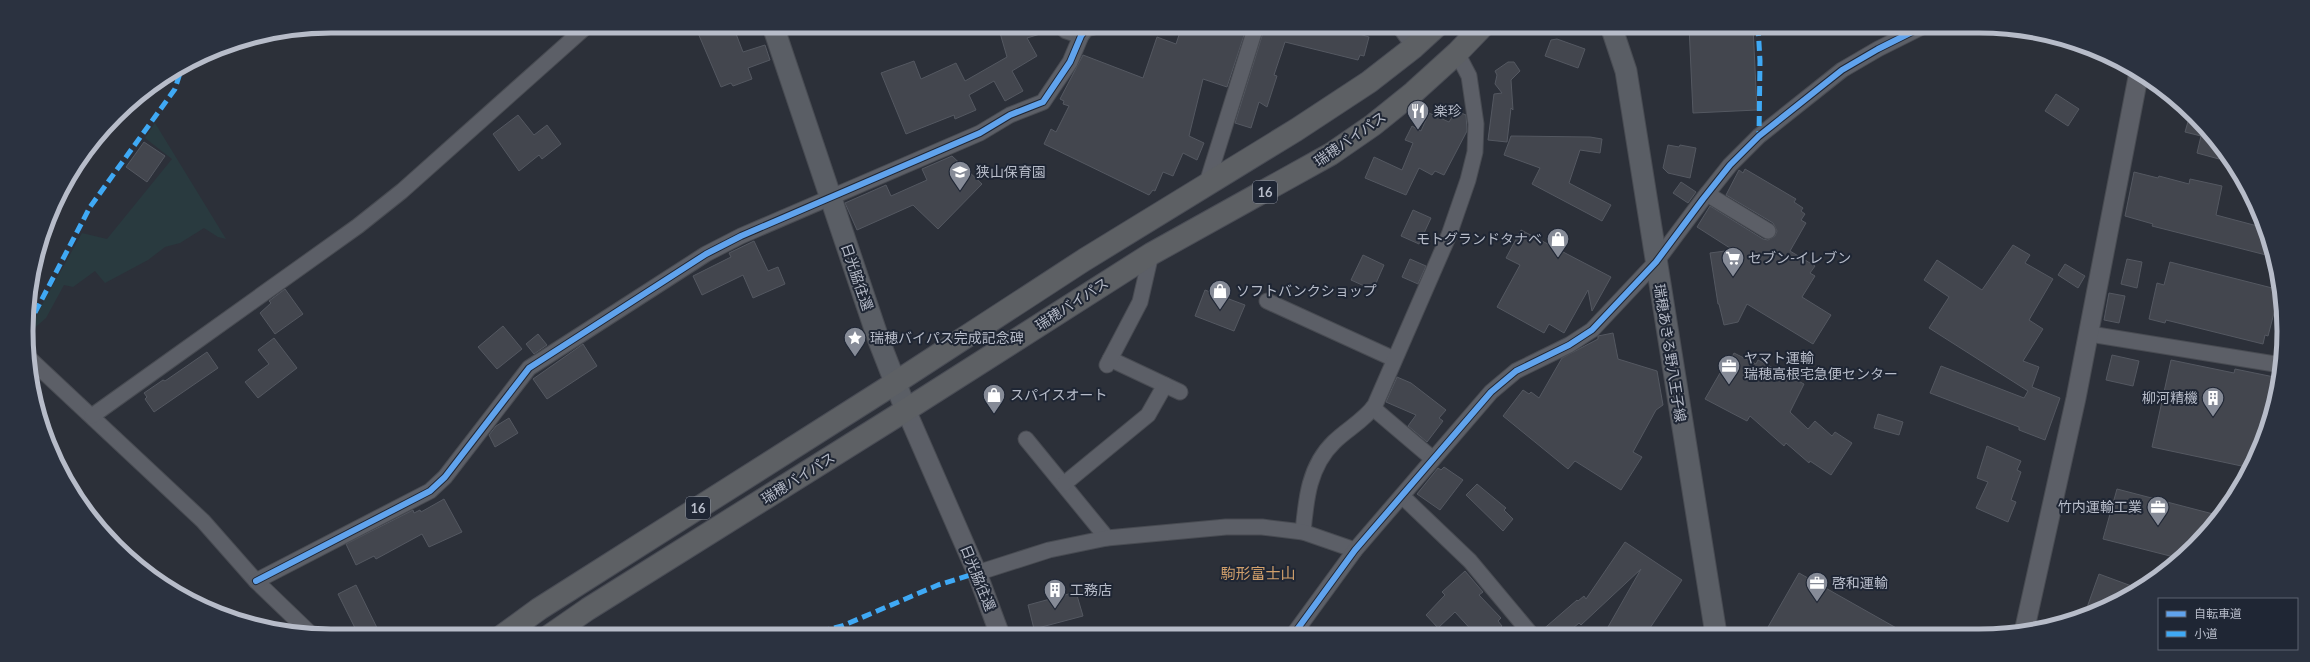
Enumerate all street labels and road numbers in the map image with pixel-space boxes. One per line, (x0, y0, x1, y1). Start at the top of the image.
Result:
street label: 瑞穂バイパス (1311, 108, 1389, 170)
road number: 16 (1253, 181, 1277, 203)
street label: 日光脇往還 (838, 241, 877, 313)
street label: 瑞穂バイパス (1032, 274, 1111, 334)
street label: 瑞穂あきる野八王子線 (1651, 283, 1690, 423)
street label: 瑞穂バイパス (758, 448, 838, 507)
road number: 16 (686, 497, 710, 519)
street label: 日光脇往還 (957, 542, 999, 613)

